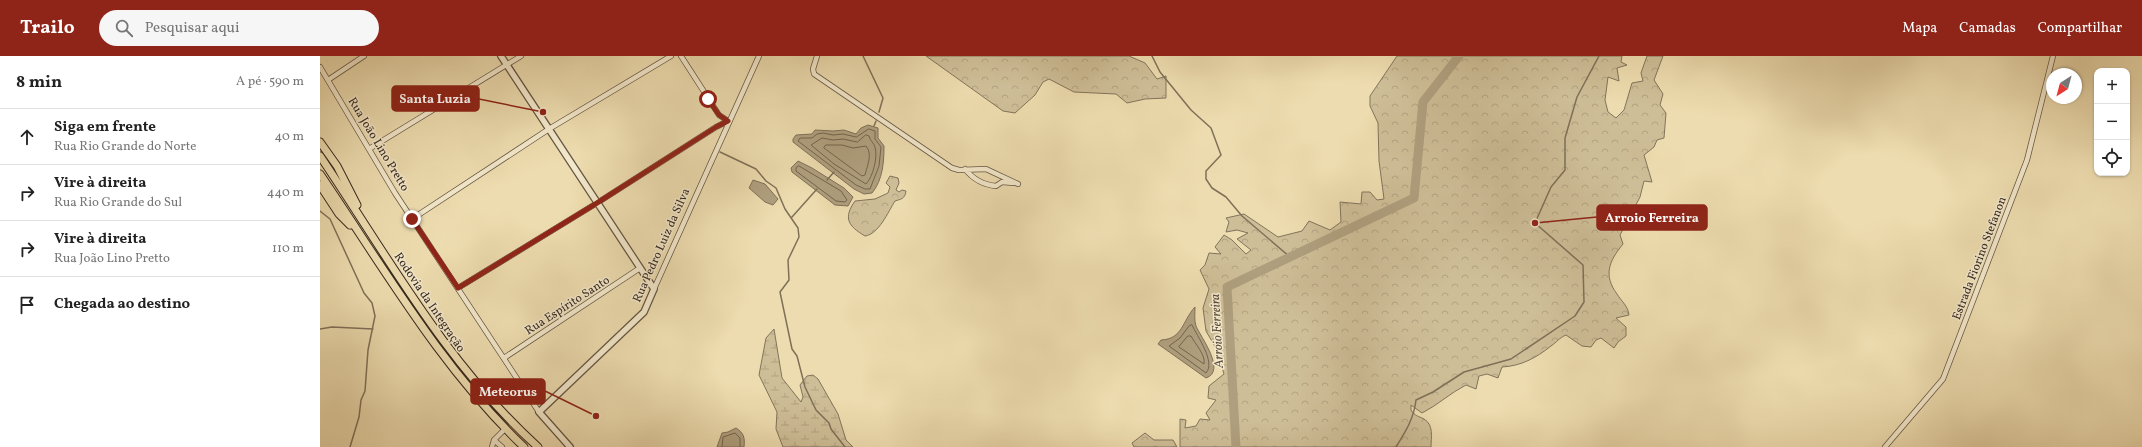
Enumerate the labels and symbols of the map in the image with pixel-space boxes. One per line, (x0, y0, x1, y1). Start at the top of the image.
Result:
north arrow (2046, 68, 2082, 104)
callout: Santa Luzia (392, 86, 479, 111)
route start (699, 90, 717, 108)
text: Santa Luzia (399, 91, 471, 109)
street label: Rua João Lino Pretto (344, 95, 413, 194)
street label: Rua Pedro Luiz da Silva (630, 186, 694, 305)
street label: Estrada Fiorino Stefanon (1949, 194, 2011, 322)
callout: Arroio Ferreira (1597, 205, 1707, 230)
route end (403, 210, 421, 228)
text: Arroio Ferreira (1605, 210, 1699, 228)
street label: Rodovia da Integração (390, 250, 468, 355)
street label: Rua Espírito Santo (522, 272, 613, 339)
water label: Arroio Ferreira (1207, 293, 1229, 370)
callout: Meteorus (471, 379, 545, 404)
text: Meteorus (479, 384, 537, 402)

